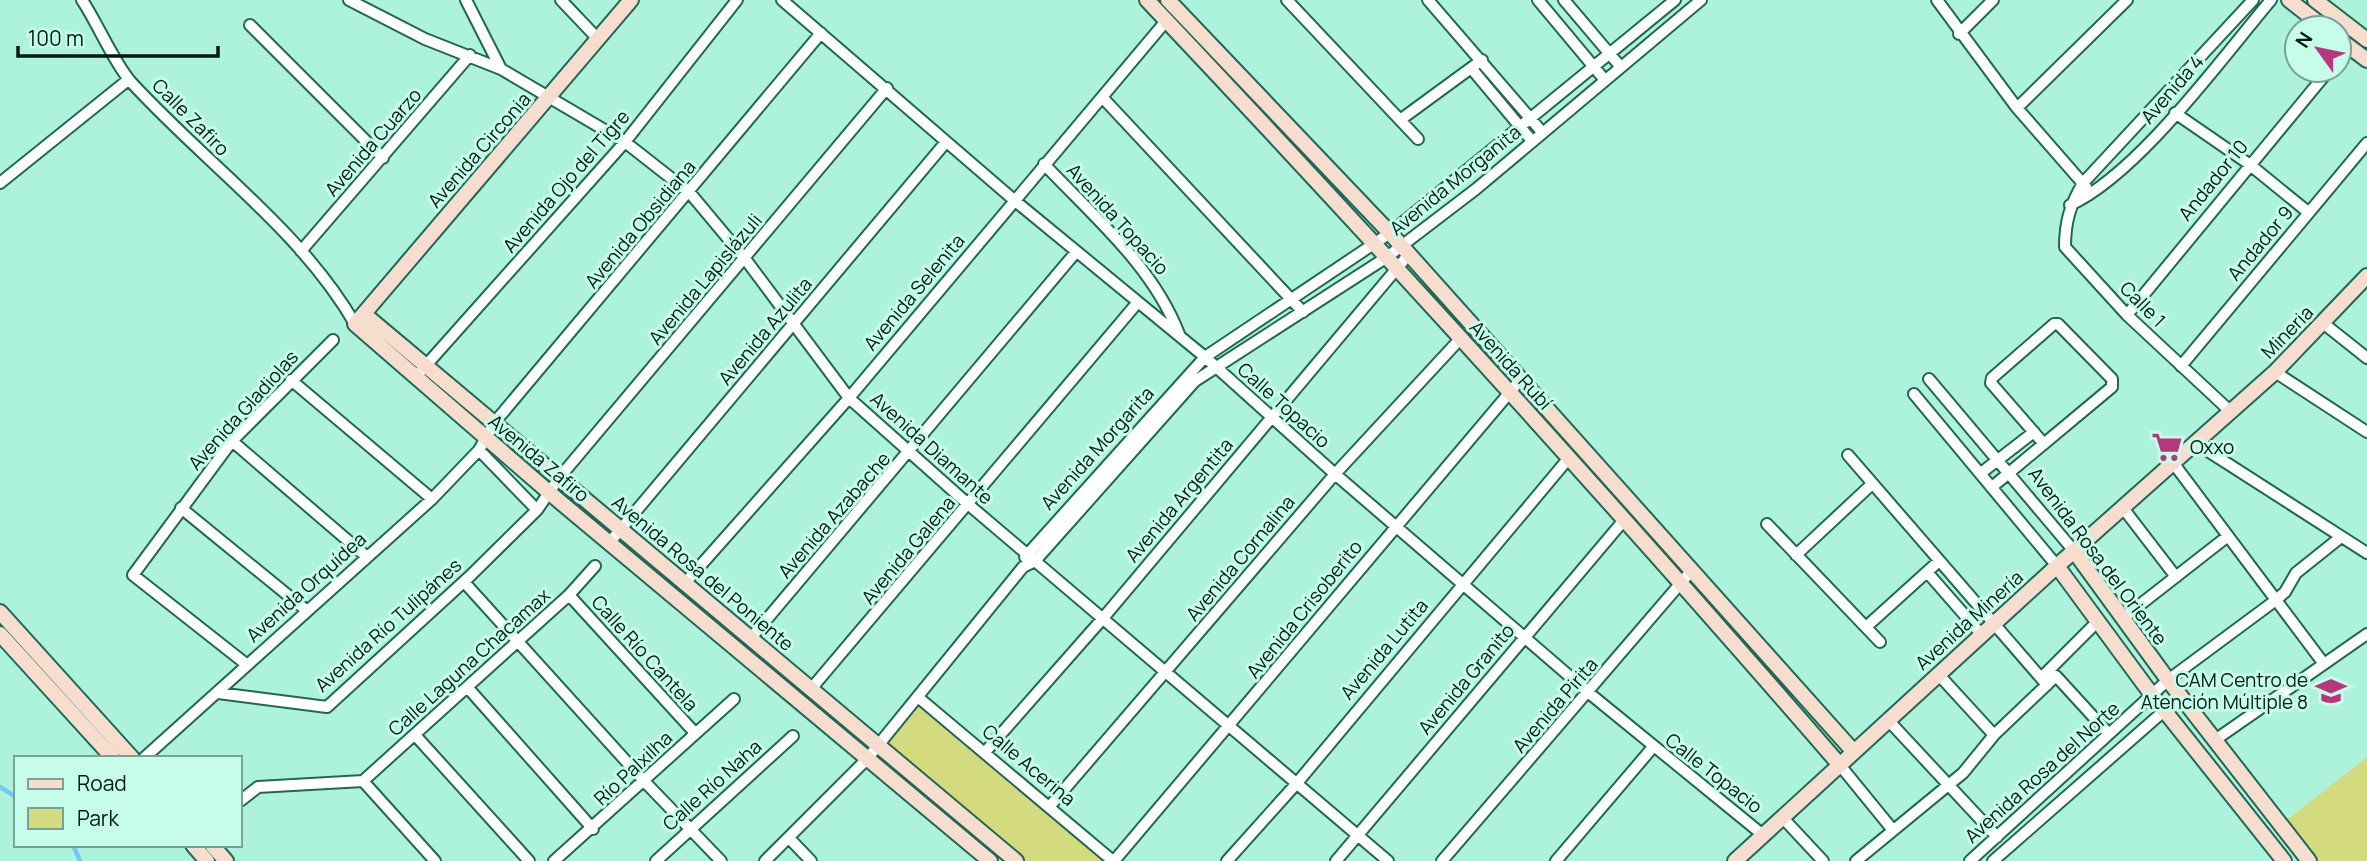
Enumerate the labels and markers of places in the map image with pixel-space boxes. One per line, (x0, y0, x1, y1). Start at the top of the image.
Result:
supermarket icon: Oxxo (2150, 430, 2184, 464)
place label: Oxxo (2190, 434, 2234, 460)
place label: CAM Centro de Atención Múltiple 8 (2141, 667, 2308, 715)
school or university icon: CAM Centro de Atención Múltiple 8 (2314, 674, 2348, 708)

